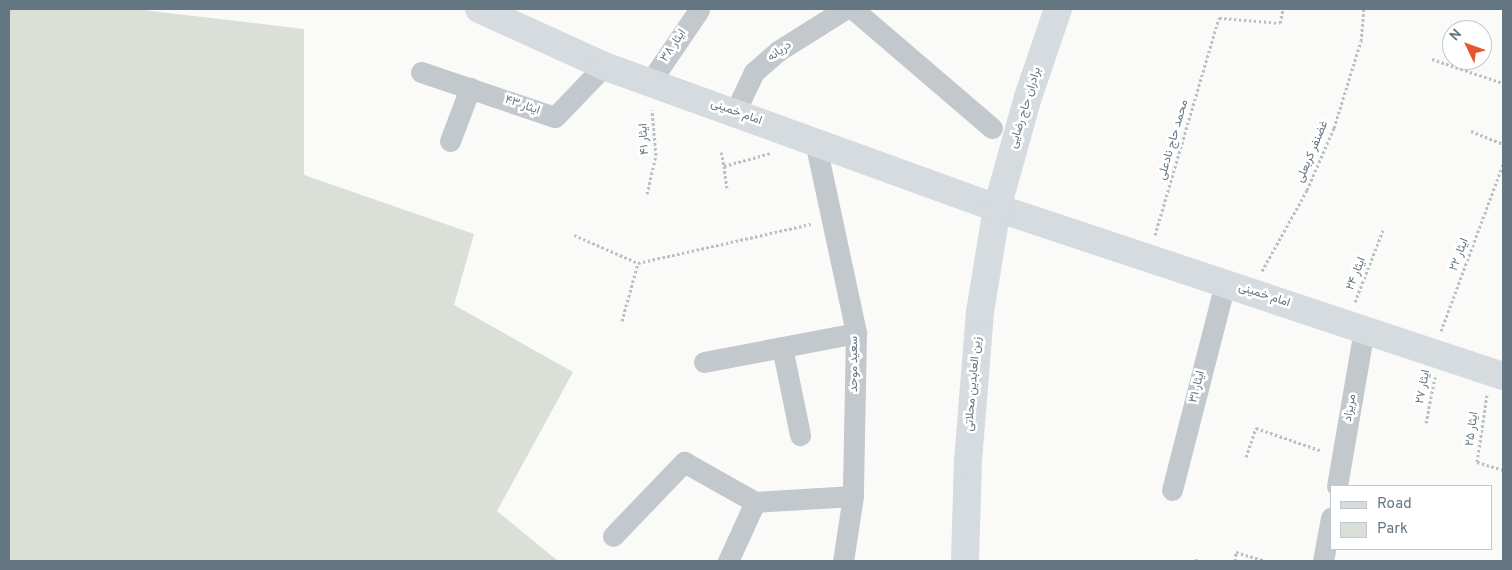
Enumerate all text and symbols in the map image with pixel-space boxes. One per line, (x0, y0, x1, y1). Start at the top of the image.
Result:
north arrow (1442, 20, 1492, 70)
text: N (1447, 26, 1466, 45)
street label: ایثار ۳۸ (658, 27, 690, 65)
street label: دریانه (765, 39, 795, 65)
street label: برادران حاج رضایی (1007, 66, 1045, 150)
street label: ایثار ۴۳ (503, 93, 541, 119)
street label: امام خمینی (708, 97, 764, 129)
street label: محمد حاج نادعلی (1156, 98, 1192, 182)
street label: غضنفر کربعلی (1294, 119, 1332, 185)
street label: ایثار ۴۱ (637, 123, 653, 155)
street label: ایثار ۲۲ (1447, 237, 1473, 273)
street label: ایثار ۲۴ (1344, 255, 1370, 293)
street label: امام خمینی (1236, 281, 1292, 311)
street label: سعید موحد (848, 336, 862, 392)
street label: زین العابدین محلاتی (963, 336, 985, 432)
street label: ایثار ۳۱ (1187, 369, 1209, 405)
street label: ایثار ۲۷ (1414, 369, 1434, 405)
street label: مریزاد (1342, 393, 1360, 423)
street label: ایثار ۲۵ (1463, 411, 1483, 447)
legend (1330, 485, 1492, 550)
text: Road (1377, 495, 1412, 514)
text: Park (1377, 520, 1408, 539)

